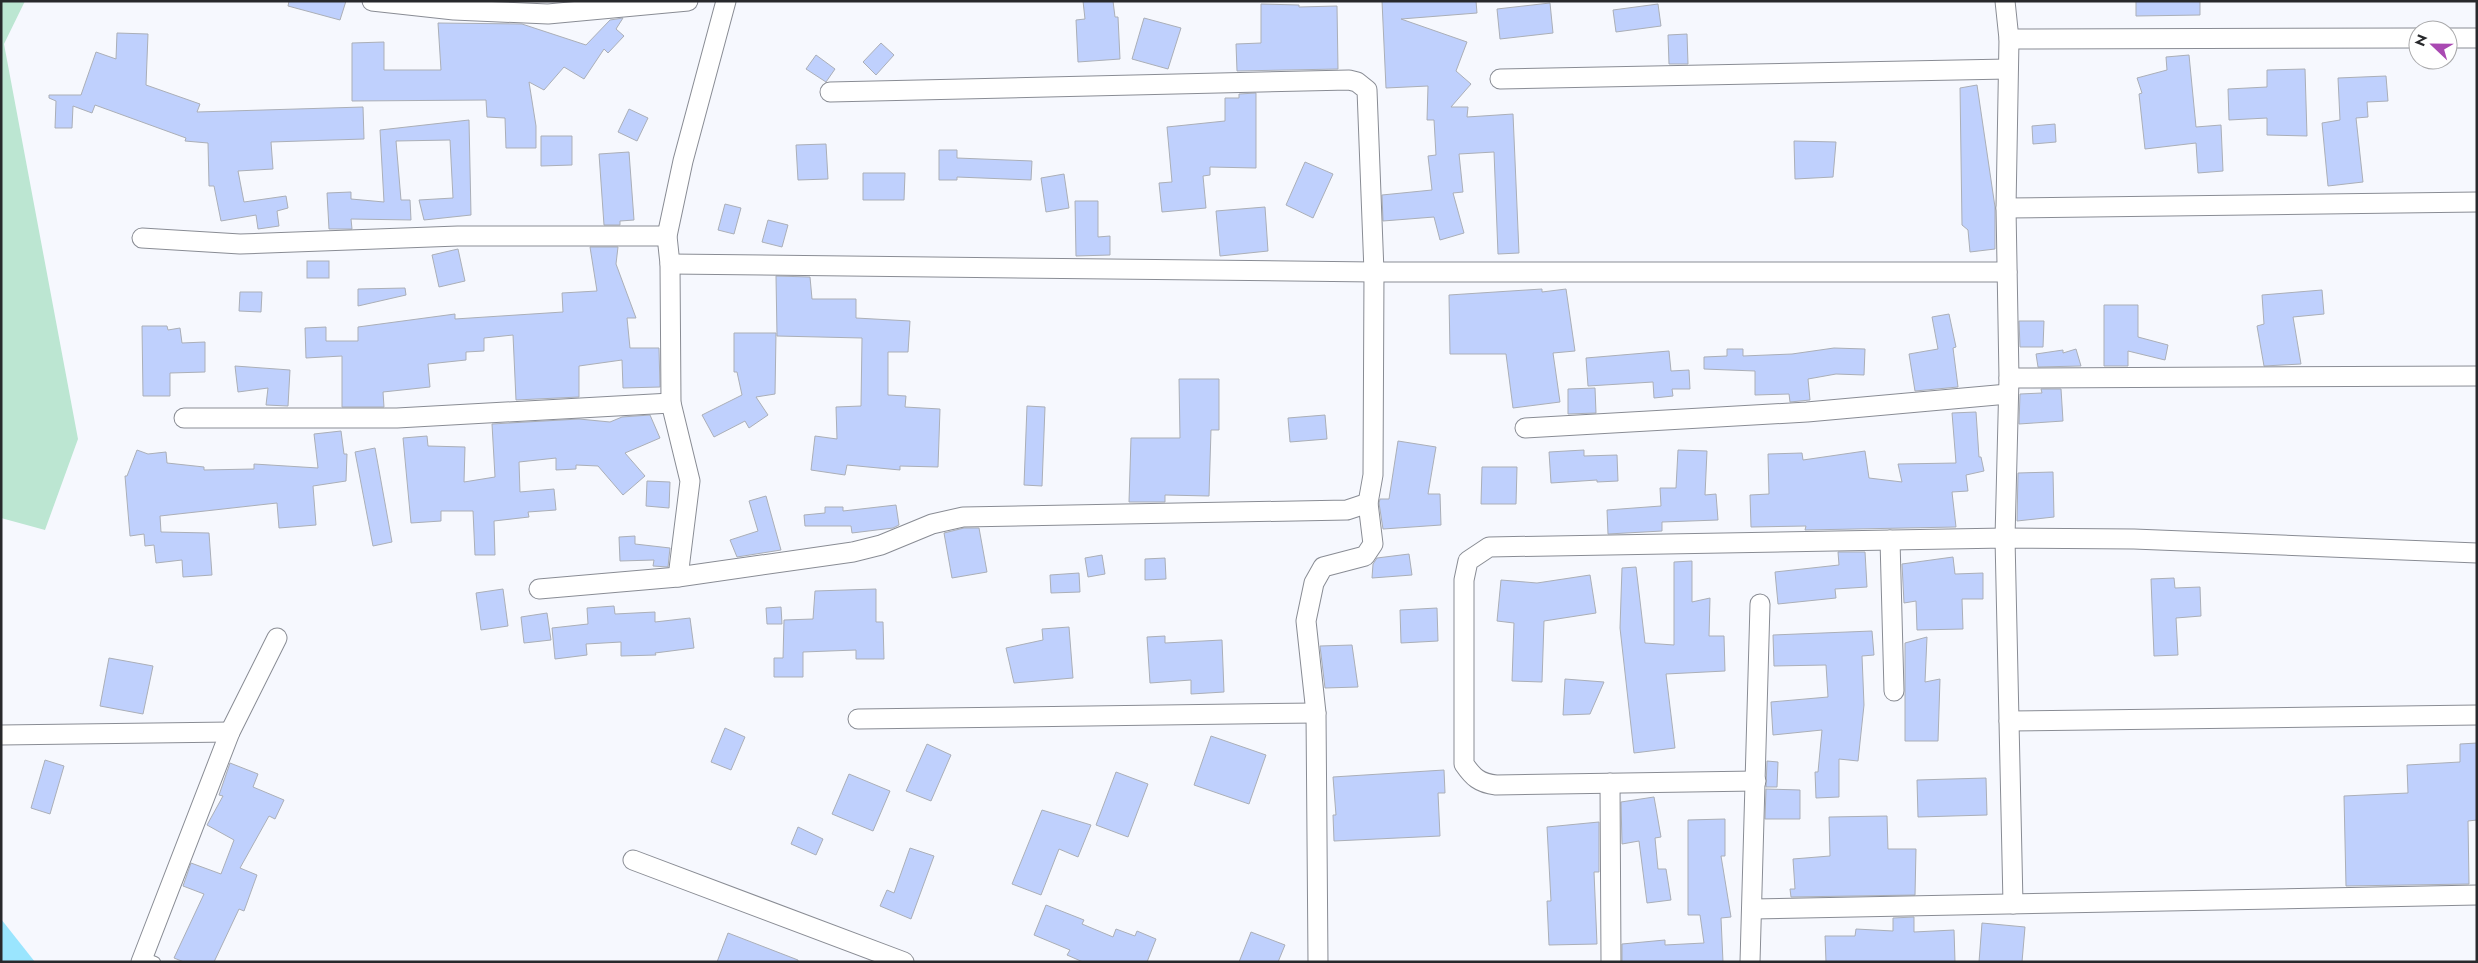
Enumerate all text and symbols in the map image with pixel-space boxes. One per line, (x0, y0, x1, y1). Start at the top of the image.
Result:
north arrow (2408, 20, 2458, 70)
text: N (2410, 31, 2432, 49)

